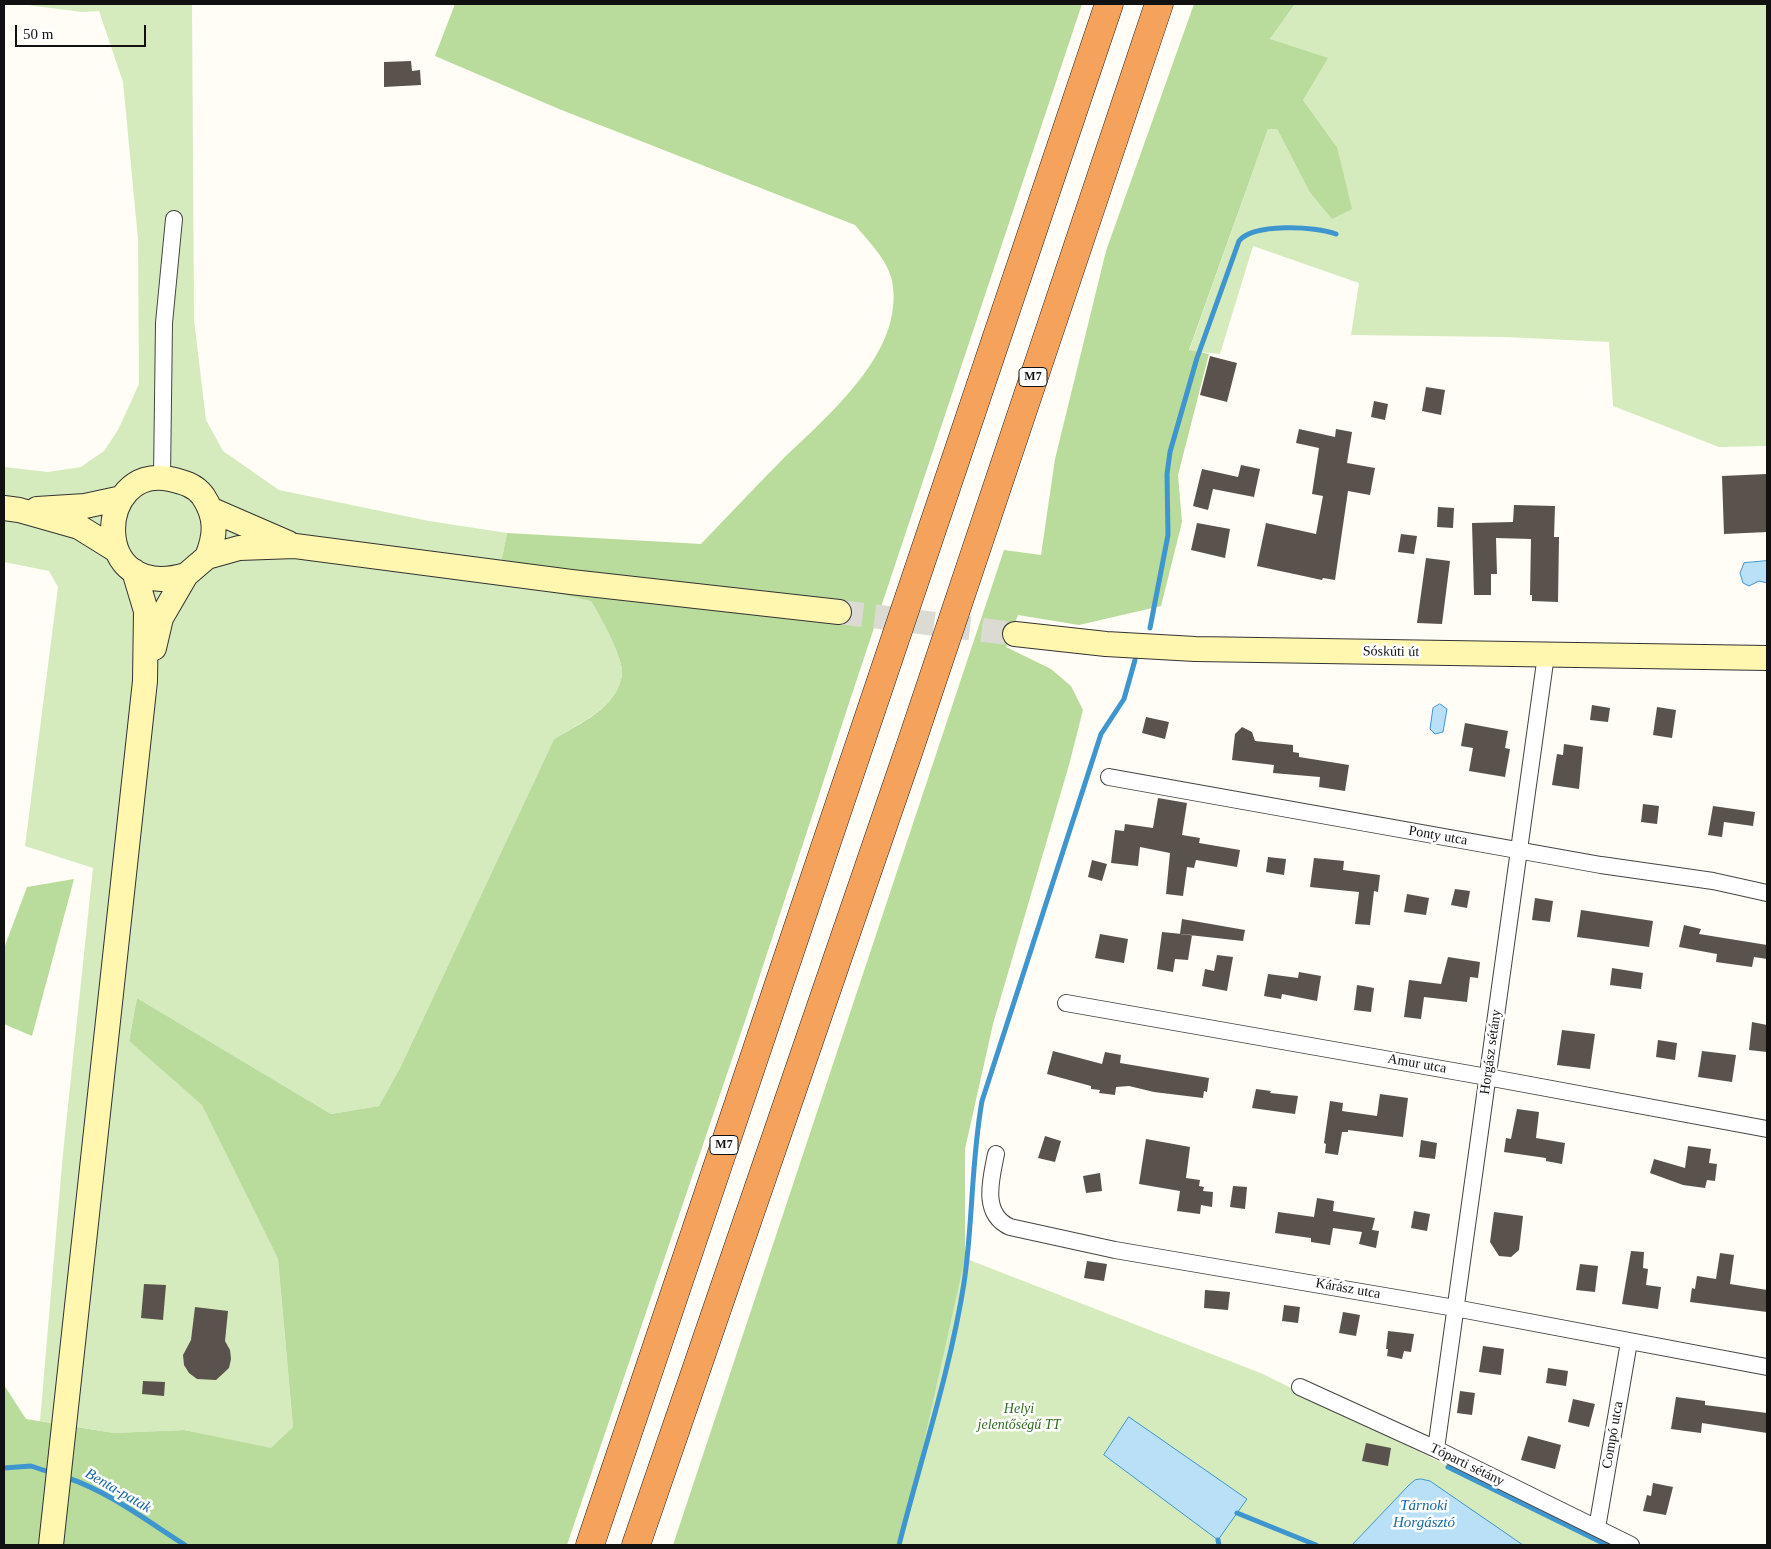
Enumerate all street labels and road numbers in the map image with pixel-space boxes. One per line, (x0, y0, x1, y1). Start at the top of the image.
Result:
road number: M7 (1019, 368, 1047, 387)
street label: Sóskúti út (1363, 643, 1419, 661)
street label: Ponty utca (1407, 823, 1469, 849)
street label: Horgász sétány (1477, 1008, 1505, 1096)
street label: Amur utca (1386, 1051, 1448, 1077)
road number: M7 (710, 1136, 738, 1154)
street label: Kárász utca (1314, 1275, 1382, 1303)
street label: Compó utca (1599, 1400, 1627, 1470)
street label: Tóparti sétány (1427, 1440, 1507, 1490)

